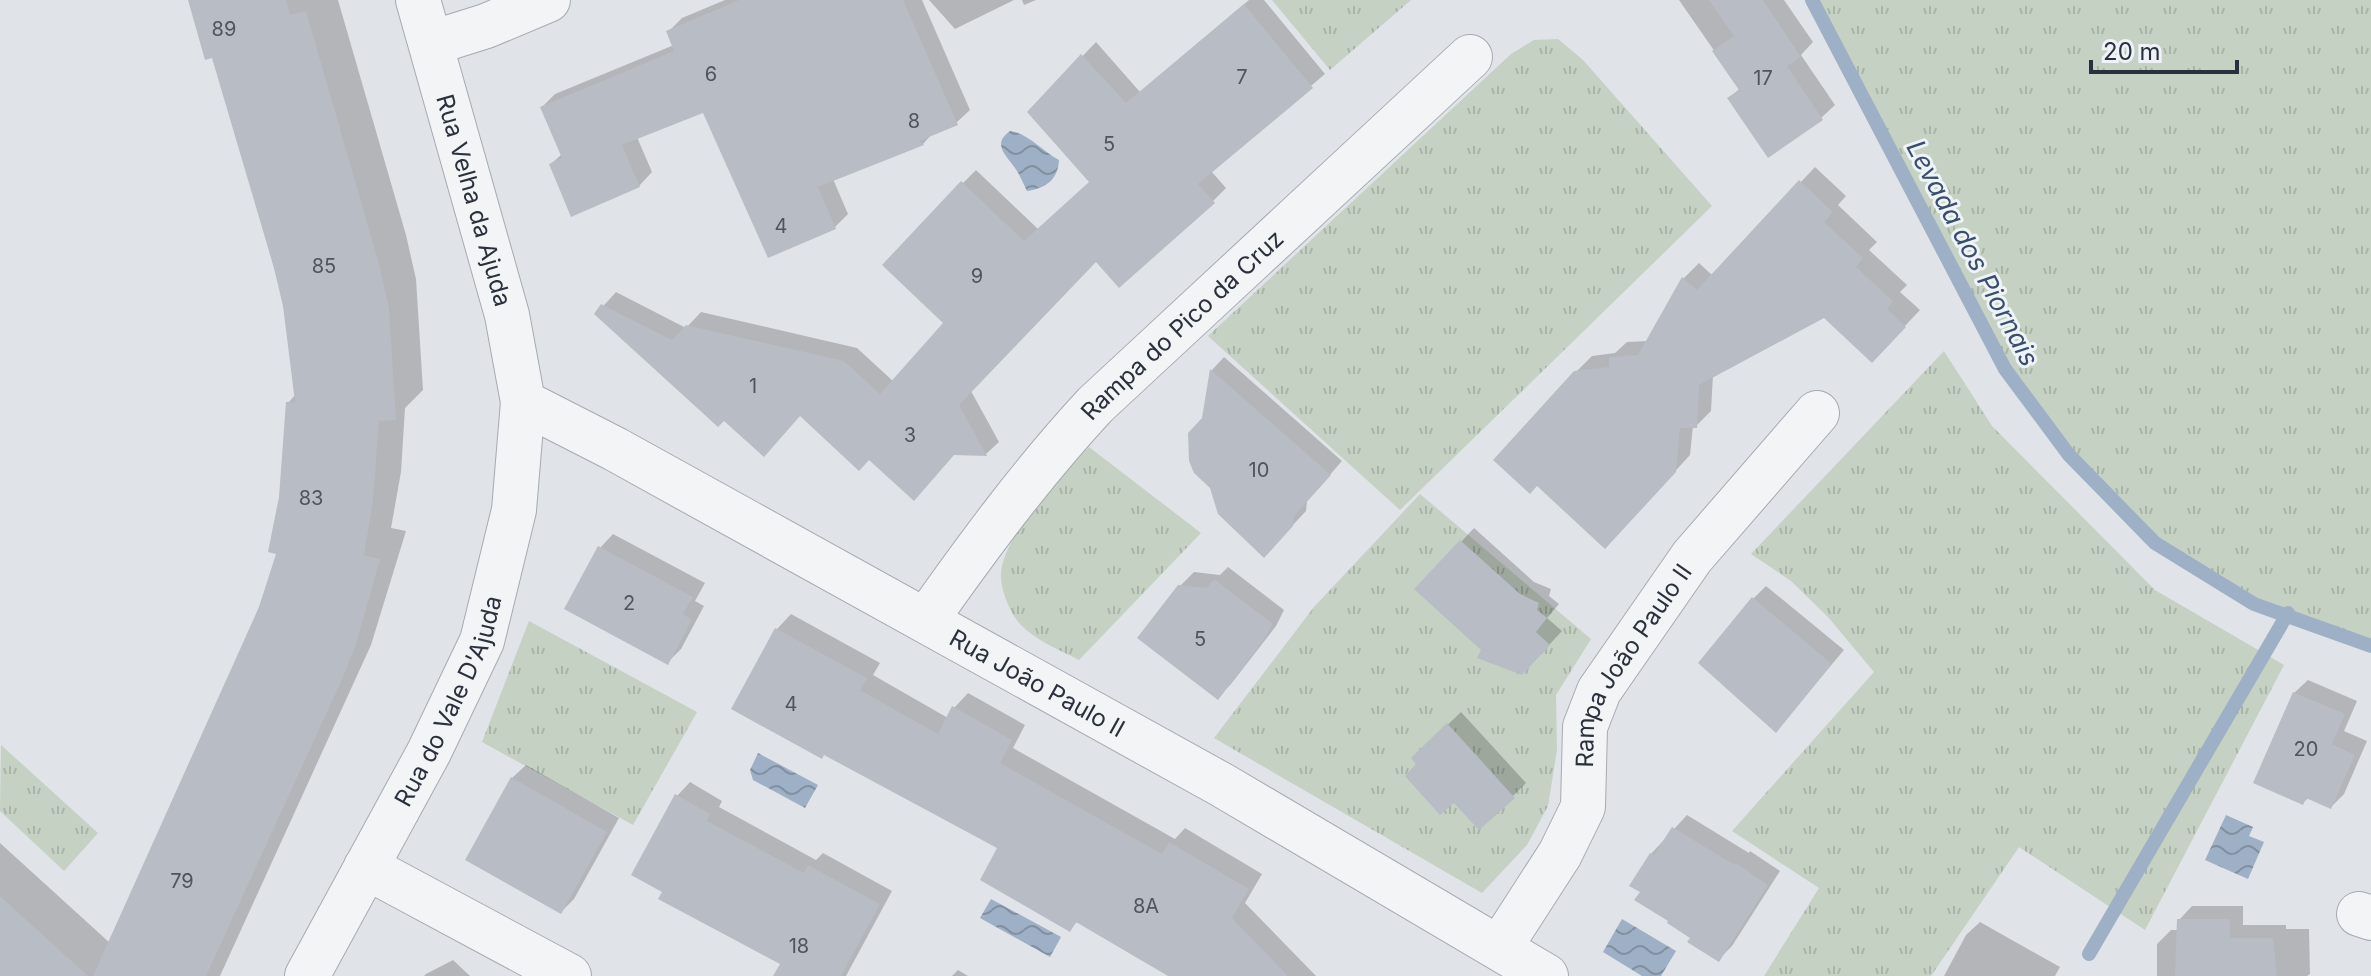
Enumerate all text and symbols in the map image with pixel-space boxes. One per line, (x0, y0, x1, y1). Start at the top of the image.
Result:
house number: 89 (212, 17, 236, 41)
scale bar (2091, 24, 2237, 74)
text: 20 m (2103, 37, 2161, 66)
house number: 6 (705, 62, 717, 86)
house number: 7 (1236, 65, 1248, 89)
house number: 17 (1753, 66, 1773, 90)
street label: Rua Velha da Ajuda (431, 91, 518, 310)
house number: 8 (908, 109, 920, 133)
house number: 5 (1103, 132, 1115, 156)
water label: Levada dos Piornais (1900, 135, 2046, 371)
house number: 4 (775, 214, 787, 238)
street label: Rampa do Pico da Cruz (1074, 223, 1289, 426)
house number: 85 (312, 254, 336, 278)
house number: 9 (971, 264, 983, 288)
house number: 1 (749, 374, 757, 398)
house number: 3 (904, 423, 916, 447)
house number: 10 (1249, 458, 1269, 482)
house number: 83 (299, 486, 323, 510)
street label: Rampa João Paulo II (1569, 558, 1697, 768)
house number: 2 (623, 591, 635, 615)
street label: Rua do Vale D'Ajuda (388, 593, 507, 811)
street label: Rua João Paulo II (945, 623, 1130, 743)
house number: 5 (1194, 627, 1206, 651)
house number: 4 (785, 692, 797, 716)
house number: 20 (2294, 737, 2318, 761)
house number: 79 (170, 869, 194, 893)
house number: 8A (1133, 894, 1159, 918)
house number: 18 (789, 934, 809, 958)

